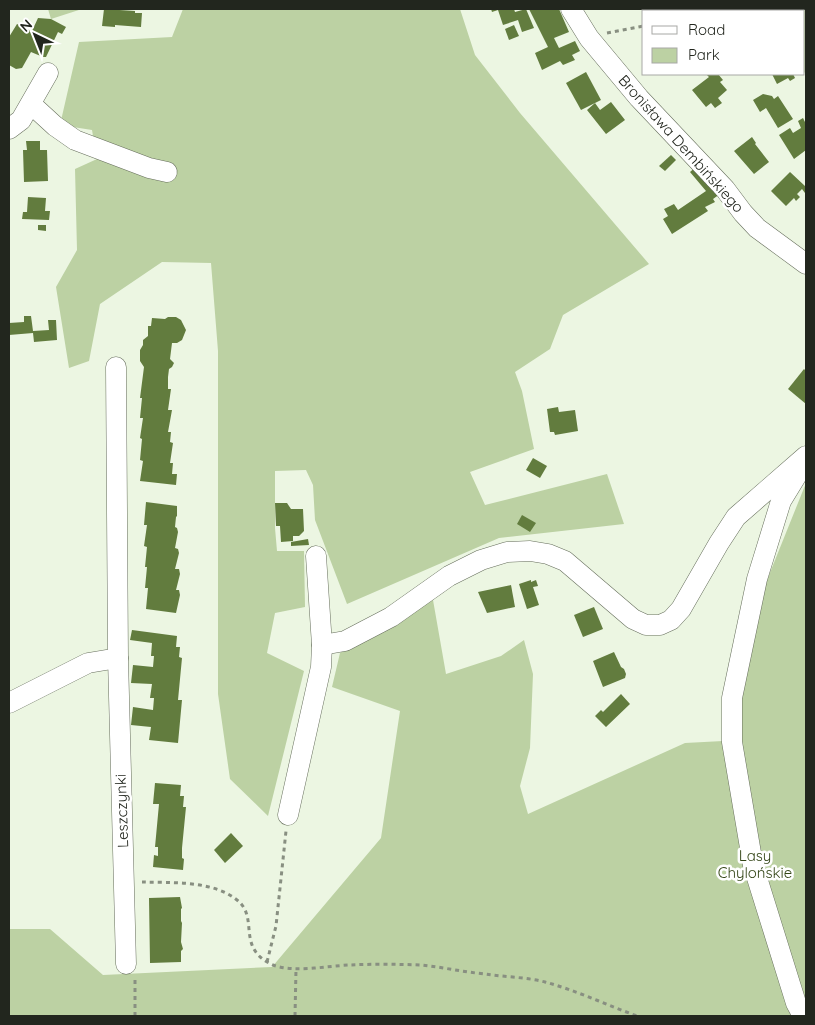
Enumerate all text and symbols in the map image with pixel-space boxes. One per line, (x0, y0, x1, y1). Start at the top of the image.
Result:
north arrow (10, 10, 60, 60)
legend (642, 10, 805, 75)
text: N (16, 15, 36, 36)
text: Road (688, 20, 725, 39)
text: Park (688, 45, 720, 64)
street label: Bronisława Dembińskiego (614, 71, 748, 217)
street label: Leszczynki (111, 774, 132, 848)
park label: Lasy Chylońskie (718, 846, 792, 882)

